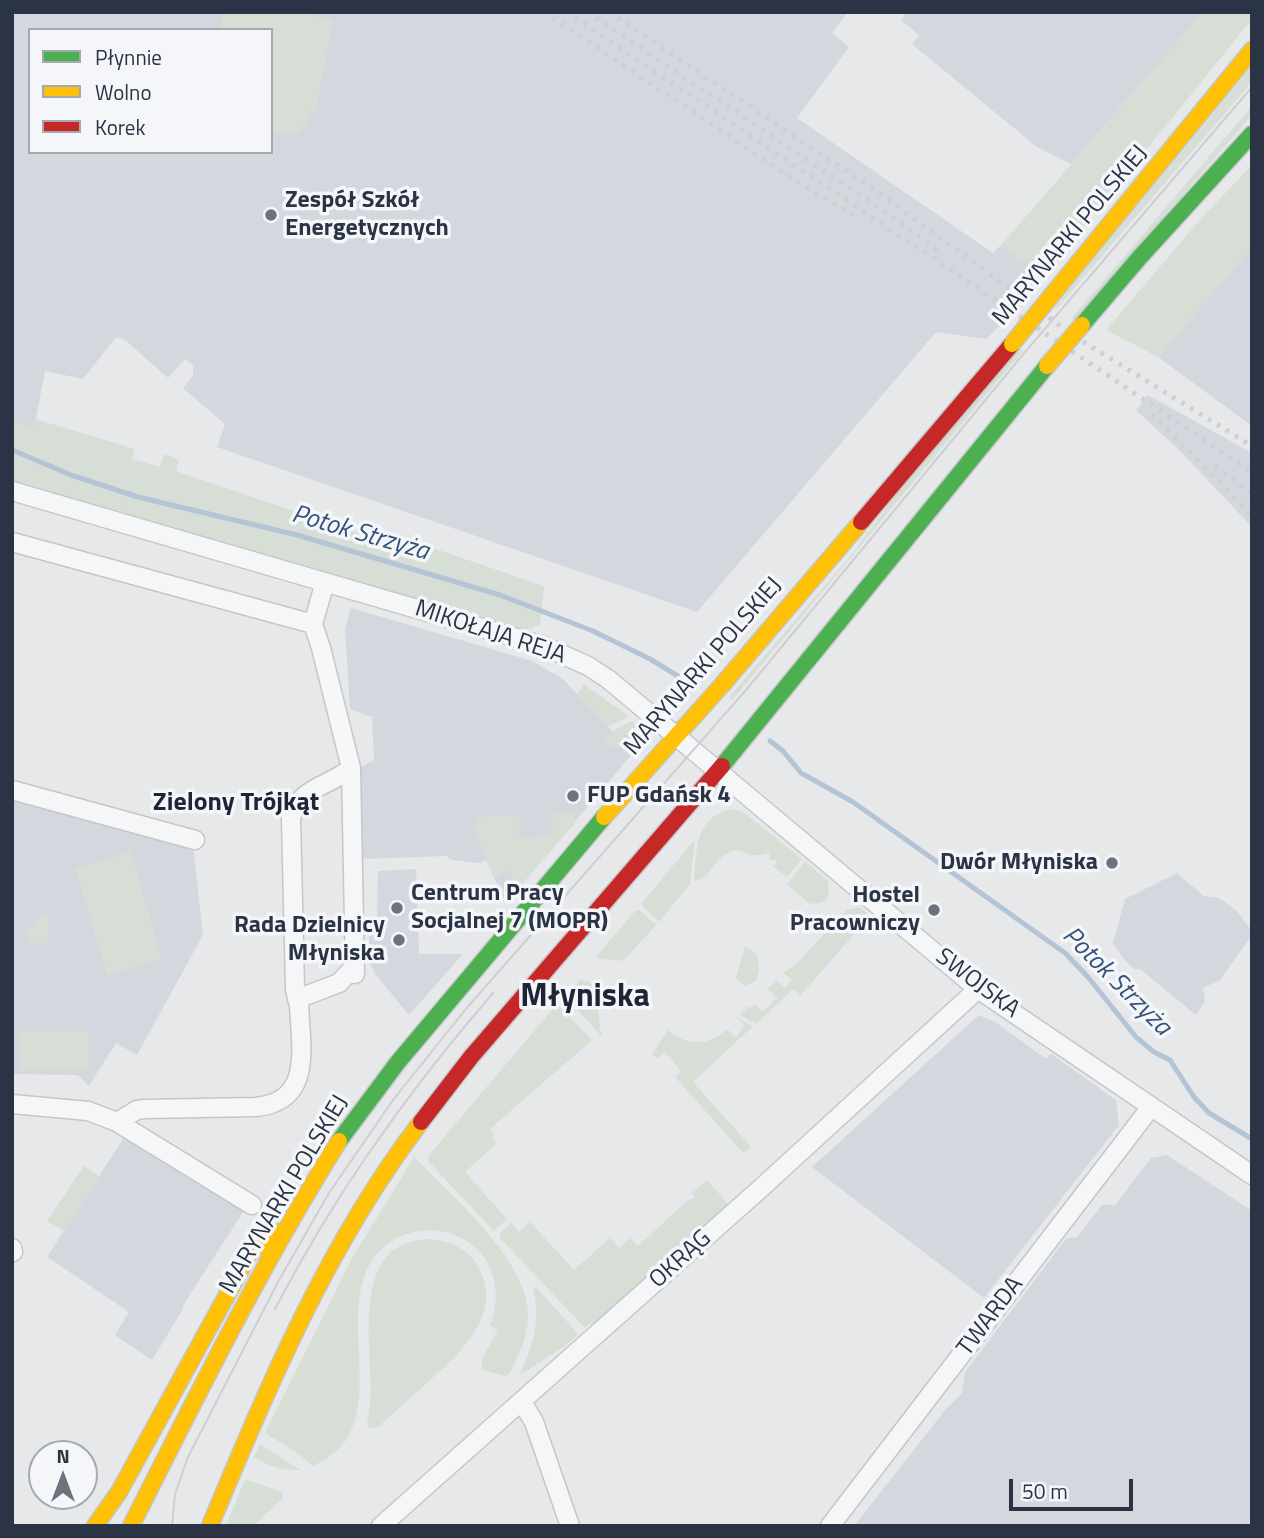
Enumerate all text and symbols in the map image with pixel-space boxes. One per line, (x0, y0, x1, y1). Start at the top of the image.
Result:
legend (28, 28, 273, 154)
text: Płynnie (95, 41, 162, 73)
text: Wolno (95, 76, 152, 108)
text: Korek (95, 111, 145, 143)
street label: MARYNARKI POLSKIEJ (987, 140, 1155, 332)
place label: Zespół Szkół Energetycznych (285, 187, 449, 243)
marker: Zespół Szkół Energetycznych (263, 207, 279, 223)
water label: Potok Strzyża (288, 500, 432, 568)
street label: MARYNARKI POLSKIEJ (619, 572, 789, 762)
street label: MIKOŁAJA REJA (411, 595, 569, 671)
place label: FUP Gdańsk 4 (587, 782, 731, 810)
district label: Zielony Trójkąt (153, 788, 319, 820)
marker: FUP Gdańsk 4 (565, 788, 581, 804)
place label: Dwór Młyniska (940, 849, 1098, 877)
marker: Dwór Młyniska (1104, 855, 1120, 871)
place label: Centrum Pracy Socjalnej 7 (MOPR) (411, 880, 608, 936)
place label: Hostel Pracowniczy (790, 882, 920, 938)
marker: Centrum Pracy Socjalnej 7 (MOPR) (389, 900, 405, 916)
marker: Hostel Pracowniczy (926, 902, 942, 918)
place label: Rada Dzielnicy Młyniska (234, 912, 385, 968)
water label: Potok Strzyża (1055, 921, 1177, 1043)
marker: Rada Dzielnicy Młyniska (391, 932, 407, 948)
street label: SWOJSKA (929, 943, 1025, 1025)
district label: Młyniska (520, 979, 650, 1017)
street label: MARYNARKI POLSKIEJ (214, 1091, 356, 1299)
street label: OKRĄG (644, 1225, 718, 1295)
street label: TWARDA (952, 1272, 1030, 1362)
north arrow (28, 1440, 98, 1510)
text: N (56, 1441, 70, 1470)
scale bar (1012, 1464, 1136, 1508)
text: 50 m (1022, 1475, 1068, 1507)

